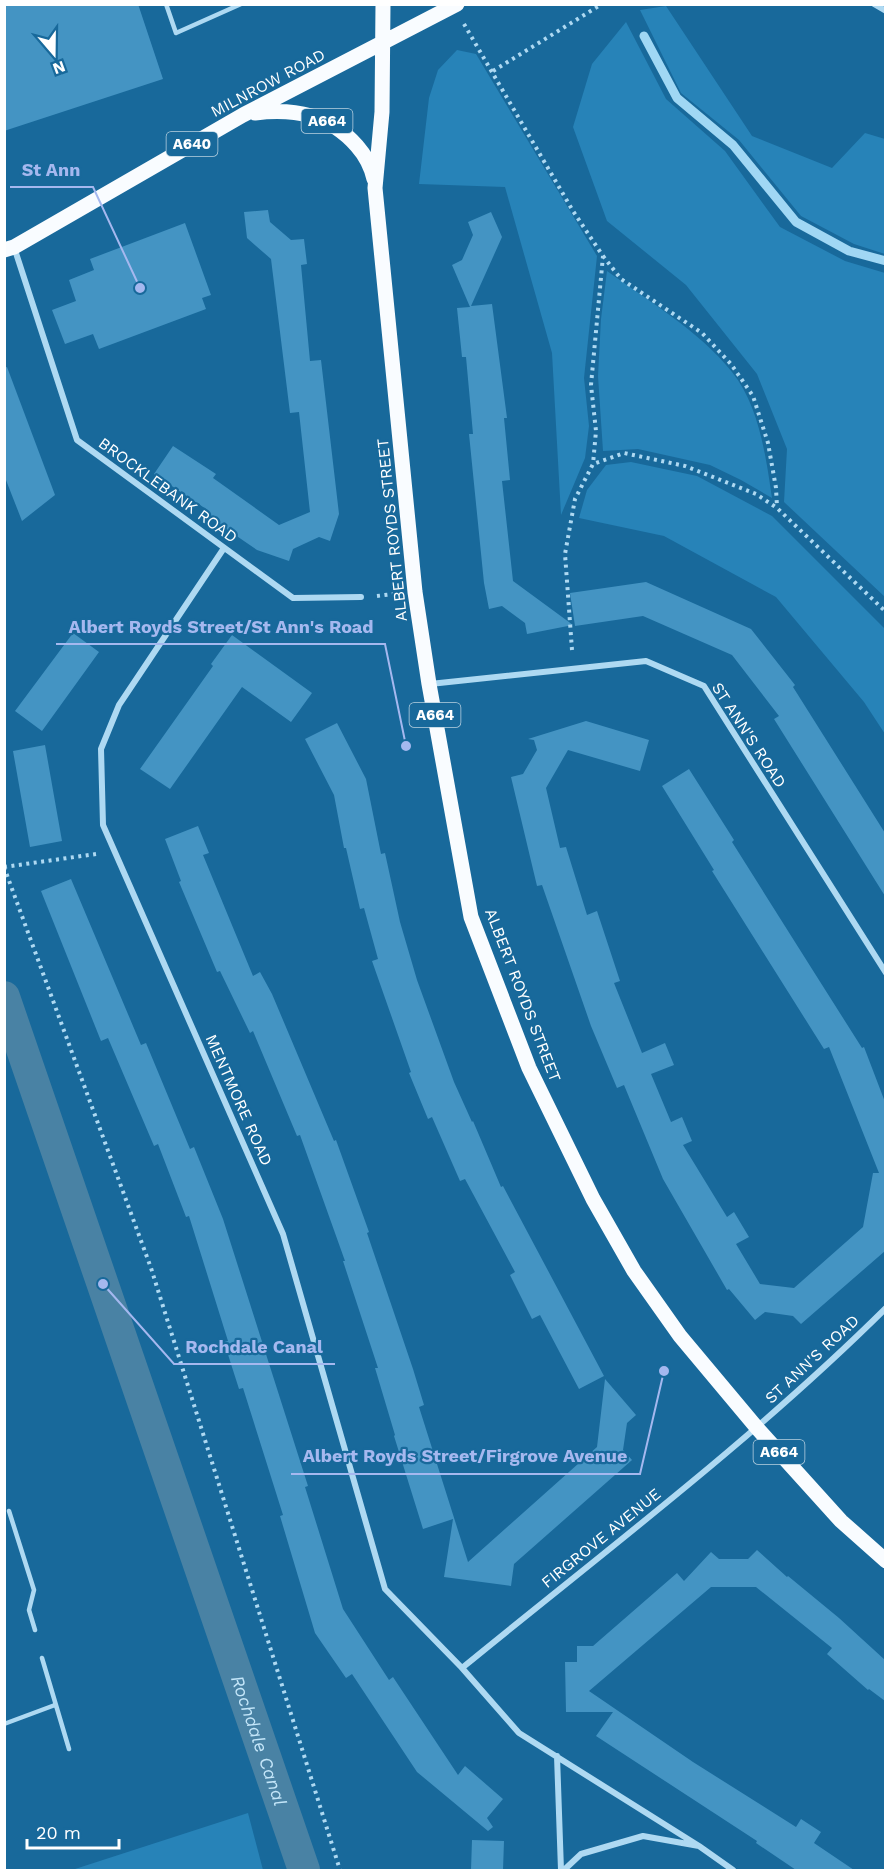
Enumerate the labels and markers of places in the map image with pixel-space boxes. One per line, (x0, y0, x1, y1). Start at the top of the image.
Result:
callout: St Ann (10, 151, 93, 187)
callout: Albert Royds Street/St Ann's Road (56, 608, 385, 644)
callout: Rochdale Canal (174, 1328, 335, 1364)
callout: Albert Royds Street/Firgrove Avenue (291, 1438, 640, 1474)

